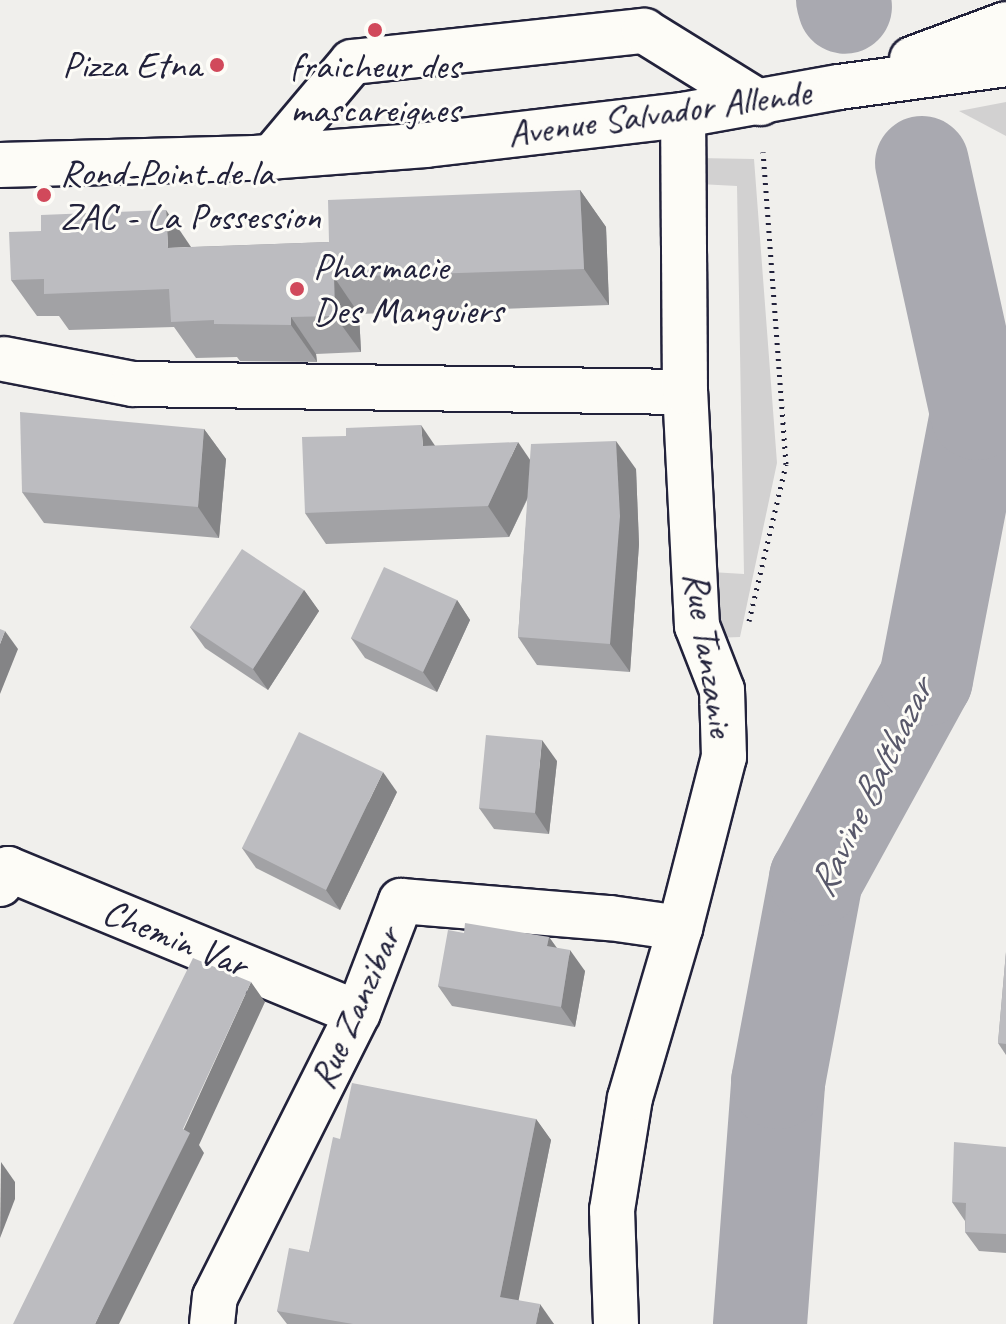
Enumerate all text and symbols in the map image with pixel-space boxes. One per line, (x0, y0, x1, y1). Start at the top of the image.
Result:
marker: fraicheur des mascareignes (366, 21, 384, 39)
place label: Pizza Etna (61, 42, 201, 88)
place label: fraicheur des mascareignes (290, 43, 460, 132)
marker: Pizza Etna (208, 56, 226, 74)
street label: Avenue Salvador Allende (505, 69, 813, 157)
place label: Rond-Point de la ZAC - La Possession (60, 150, 320, 240)
marker: Rond-Point de la ZAC - La Possession (35, 186, 53, 204)
place label: Pharmacie Des Manguiers (313, 244, 505, 334)
marker: Pharmacie Des Manguiers (288, 280, 306, 298)
street label: Rue Tanzanie (673, 568, 745, 740)
water label: Ravine Balthazar (797, 672, 943, 904)
street label: Chemin Var (96, 888, 254, 988)
street label: Rue Zanzibar (299, 920, 411, 1096)

